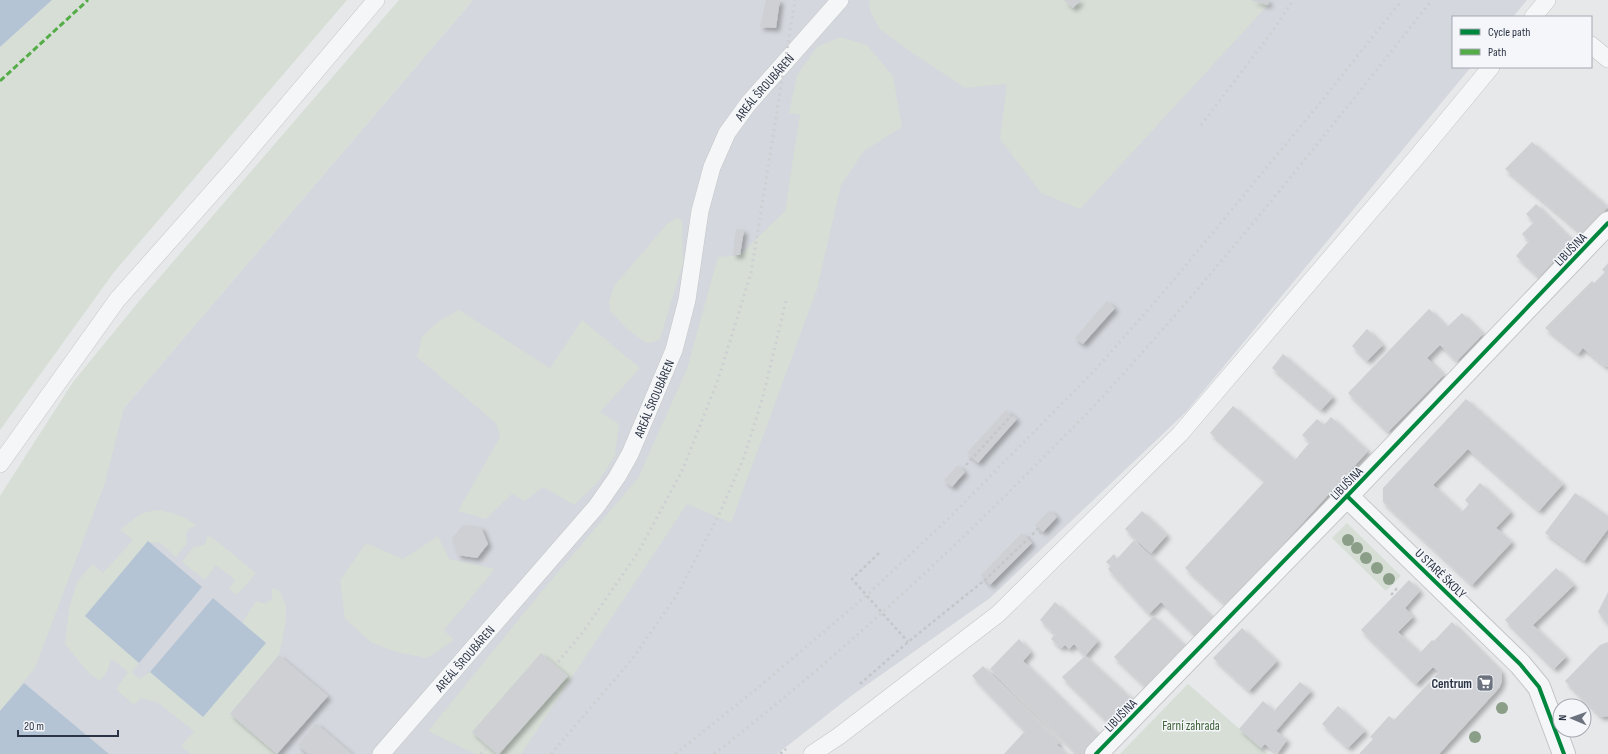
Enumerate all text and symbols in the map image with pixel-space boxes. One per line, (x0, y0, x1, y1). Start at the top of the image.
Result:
legend (1452, 16, 1592, 68)
text: Cycle path (1488, 25, 1530, 40)
text: Path (1488, 45, 1506, 60)
street label: AREÁL ŠROUBÁREN (731, 51, 798, 125)
street label: LIBUŠINA (1550, 229, 1591, 270)
street label: AREÁL ŠROUBÁREN (631, 357, 678, 441)
street label: LIBUŠINA (1326, 463, 1367, 504)
street label: U STARÉ ŠKOLY (1411, 545, 1470, 602)
street label: AREÁL ŠROUBÁREN (431, 622, 498, 696)
supermarket icon: Centrum (1475, 673, 1495, 693)
place label: Centrum (1431, 676, 1472, 692)
street label: LIBUŠINA (1100, 695, 1141, 736)
north arrow (1552, 698, 1592, 738)
scale bar (18, 712, 118, 738)
text: N (1556, 714, 1569, 721)
park label: Farní zahrada (1162, 718, 1220, 734)
text: 20 m (24, 719, 44, 734)

